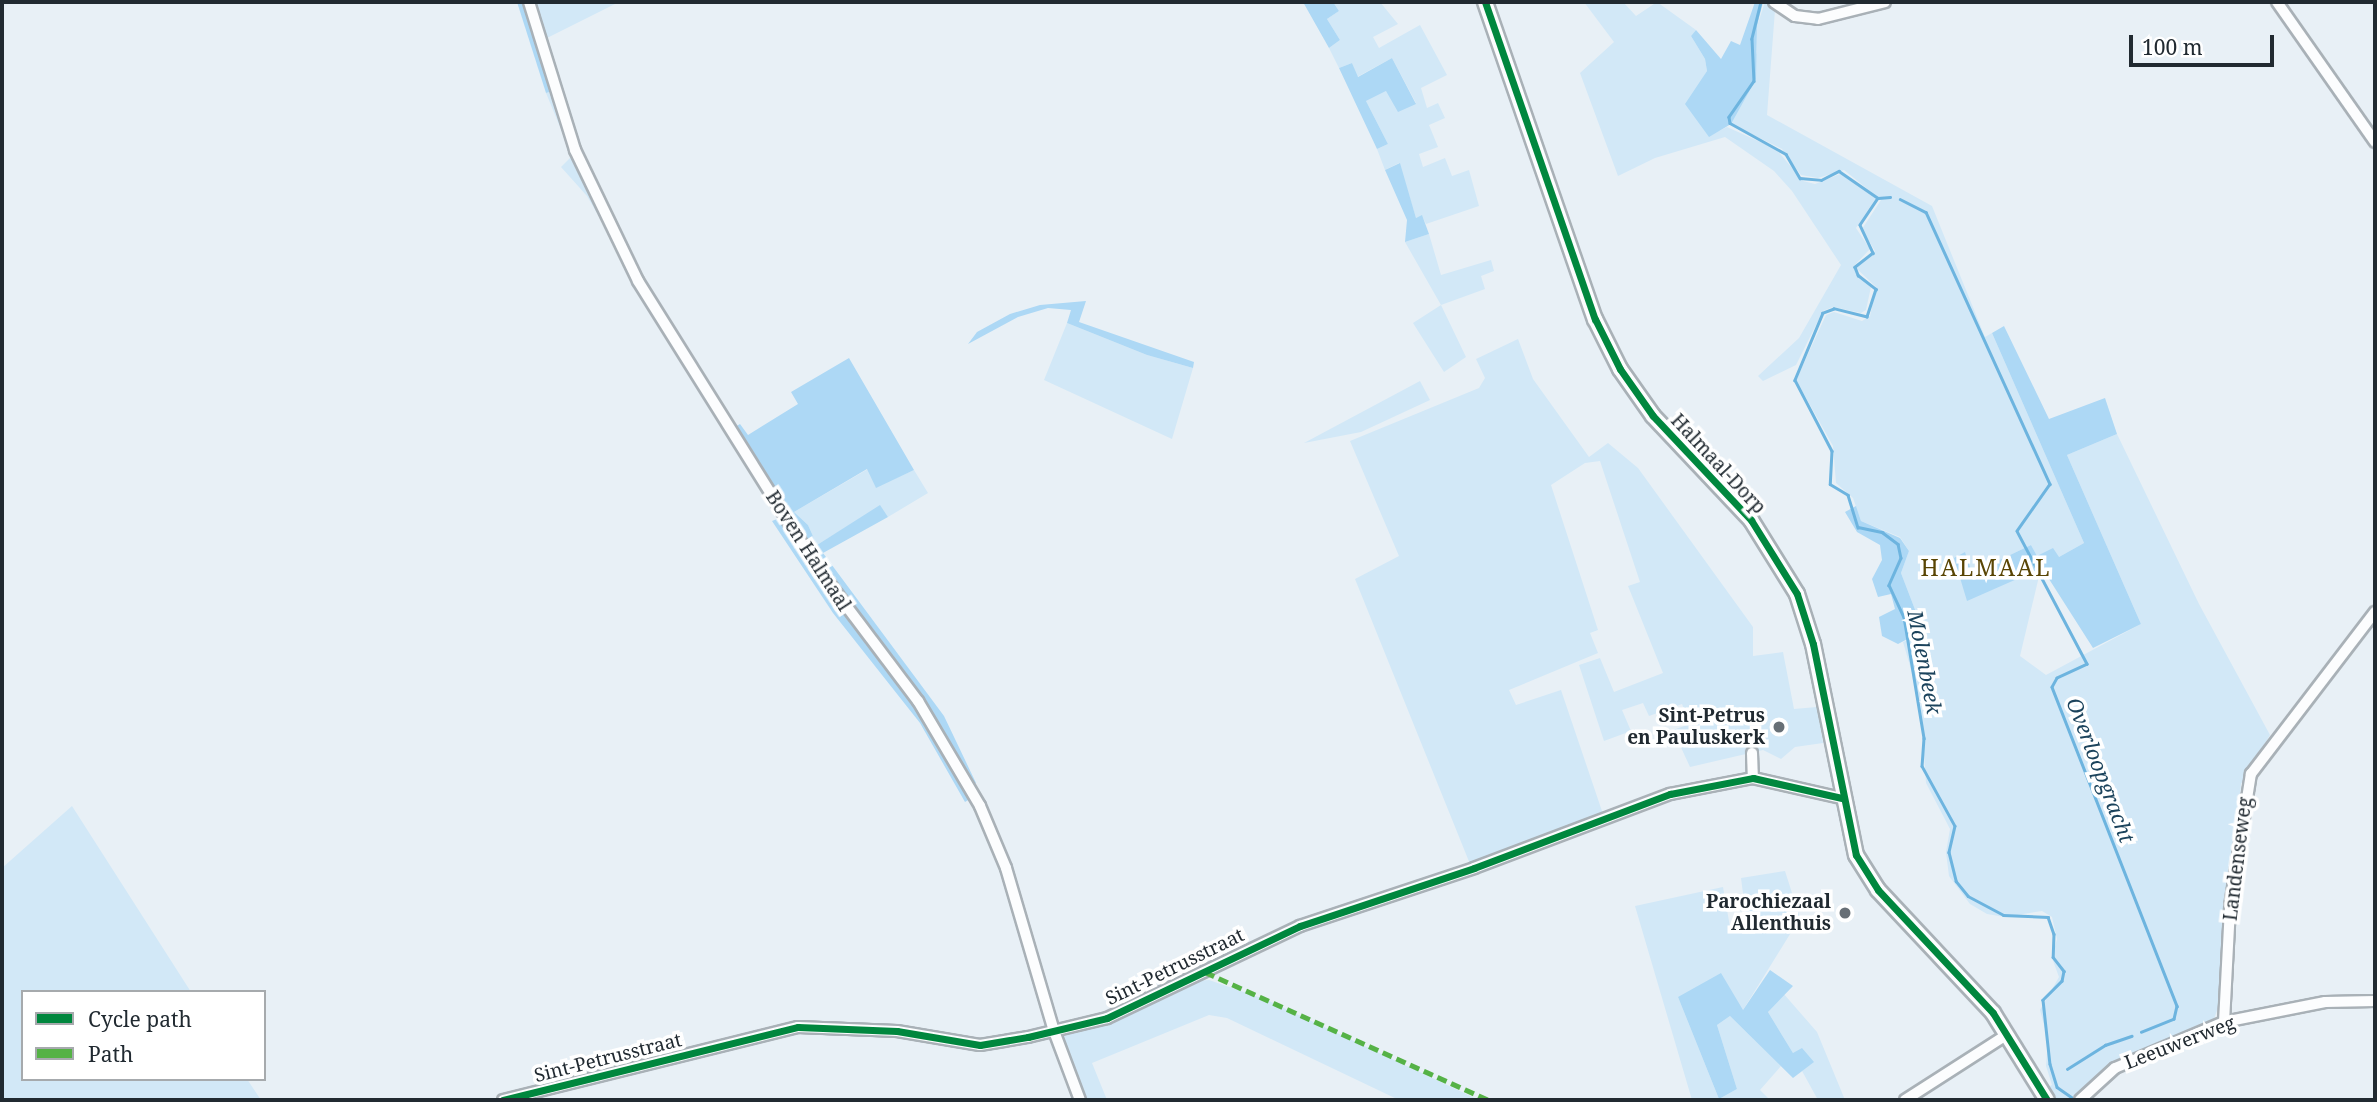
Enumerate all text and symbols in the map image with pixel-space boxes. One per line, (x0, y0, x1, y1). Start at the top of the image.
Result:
scale bar (2132, 21, 2277, 65)
text: 100 m (2142, 33, 2203, 61)
street label: Halmaal-Dorp (1666, 409, 1770, 519)
street label: Boven Halmaal (761, 487, 855, 615)
district label: HALMAAL (1921, 553, 2051, 581)
water label: Molenbeek (1903, 608, 1947, 716)
water label: Overloopgracht (2062, 694, 2140, 846)
place label: Sint-Petrus en Pauluskerk (1627, 705, 1765, 749)
marker: Sint-Petrus en Pauluskerk (1771, 719, 1787, 735)
street label: Landenseweg (2219, 796, 2257, 922)
place label: Parochiezaal Allenthuis (1706, 891, 1831, 935)
marker: Parochiezaal Allenthuis (1837, 905, 1853, 921)
street label: Sint-Petrusstraat (1102, 924, 1248, 1010)
legend (21, 990, 266, 1081)
text: Cycle path (88, 1005, 192, 1033)
street label: Leeuwerweg (2122, 1011, 2238, 1075)
street label: Sint-Petrusstraat (532, 1029, 684, 1087)
text: Path (88, 1040, 133, 1068)

